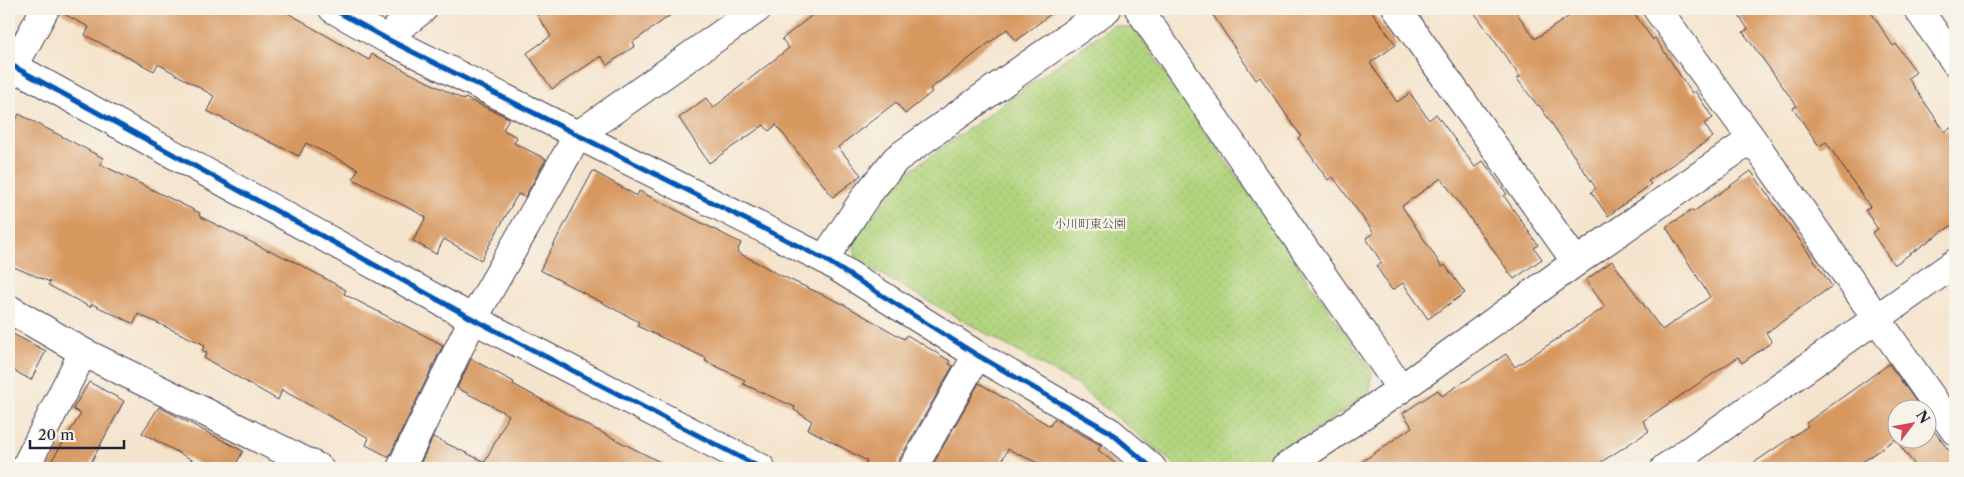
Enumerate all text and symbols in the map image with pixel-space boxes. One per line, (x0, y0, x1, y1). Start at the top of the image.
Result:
park label: 小川町東公園 (1054, 216, 1126, 231)
north arrow (1886, 400, 1936, 450)
text: N (1912, 407, 1934, 427)
scale bar (30, 417, 124, 449)
text: 20 m (38, 425, 74, 444)

